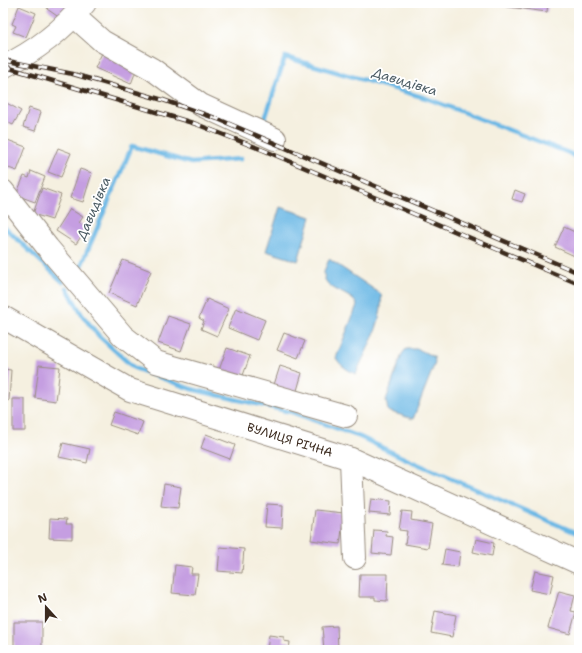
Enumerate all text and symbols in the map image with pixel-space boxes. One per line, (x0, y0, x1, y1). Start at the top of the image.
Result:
water label: Давидівка (370, 63, 439, 99)
water label: Давидівка (72, 174, 114, 243)
street label: ВУЛИЦЯ РІЧНА (245, 419, 335, 461)
north arrow (26, 587, 66, 627)
text: N (36, 589, 50, 607)

